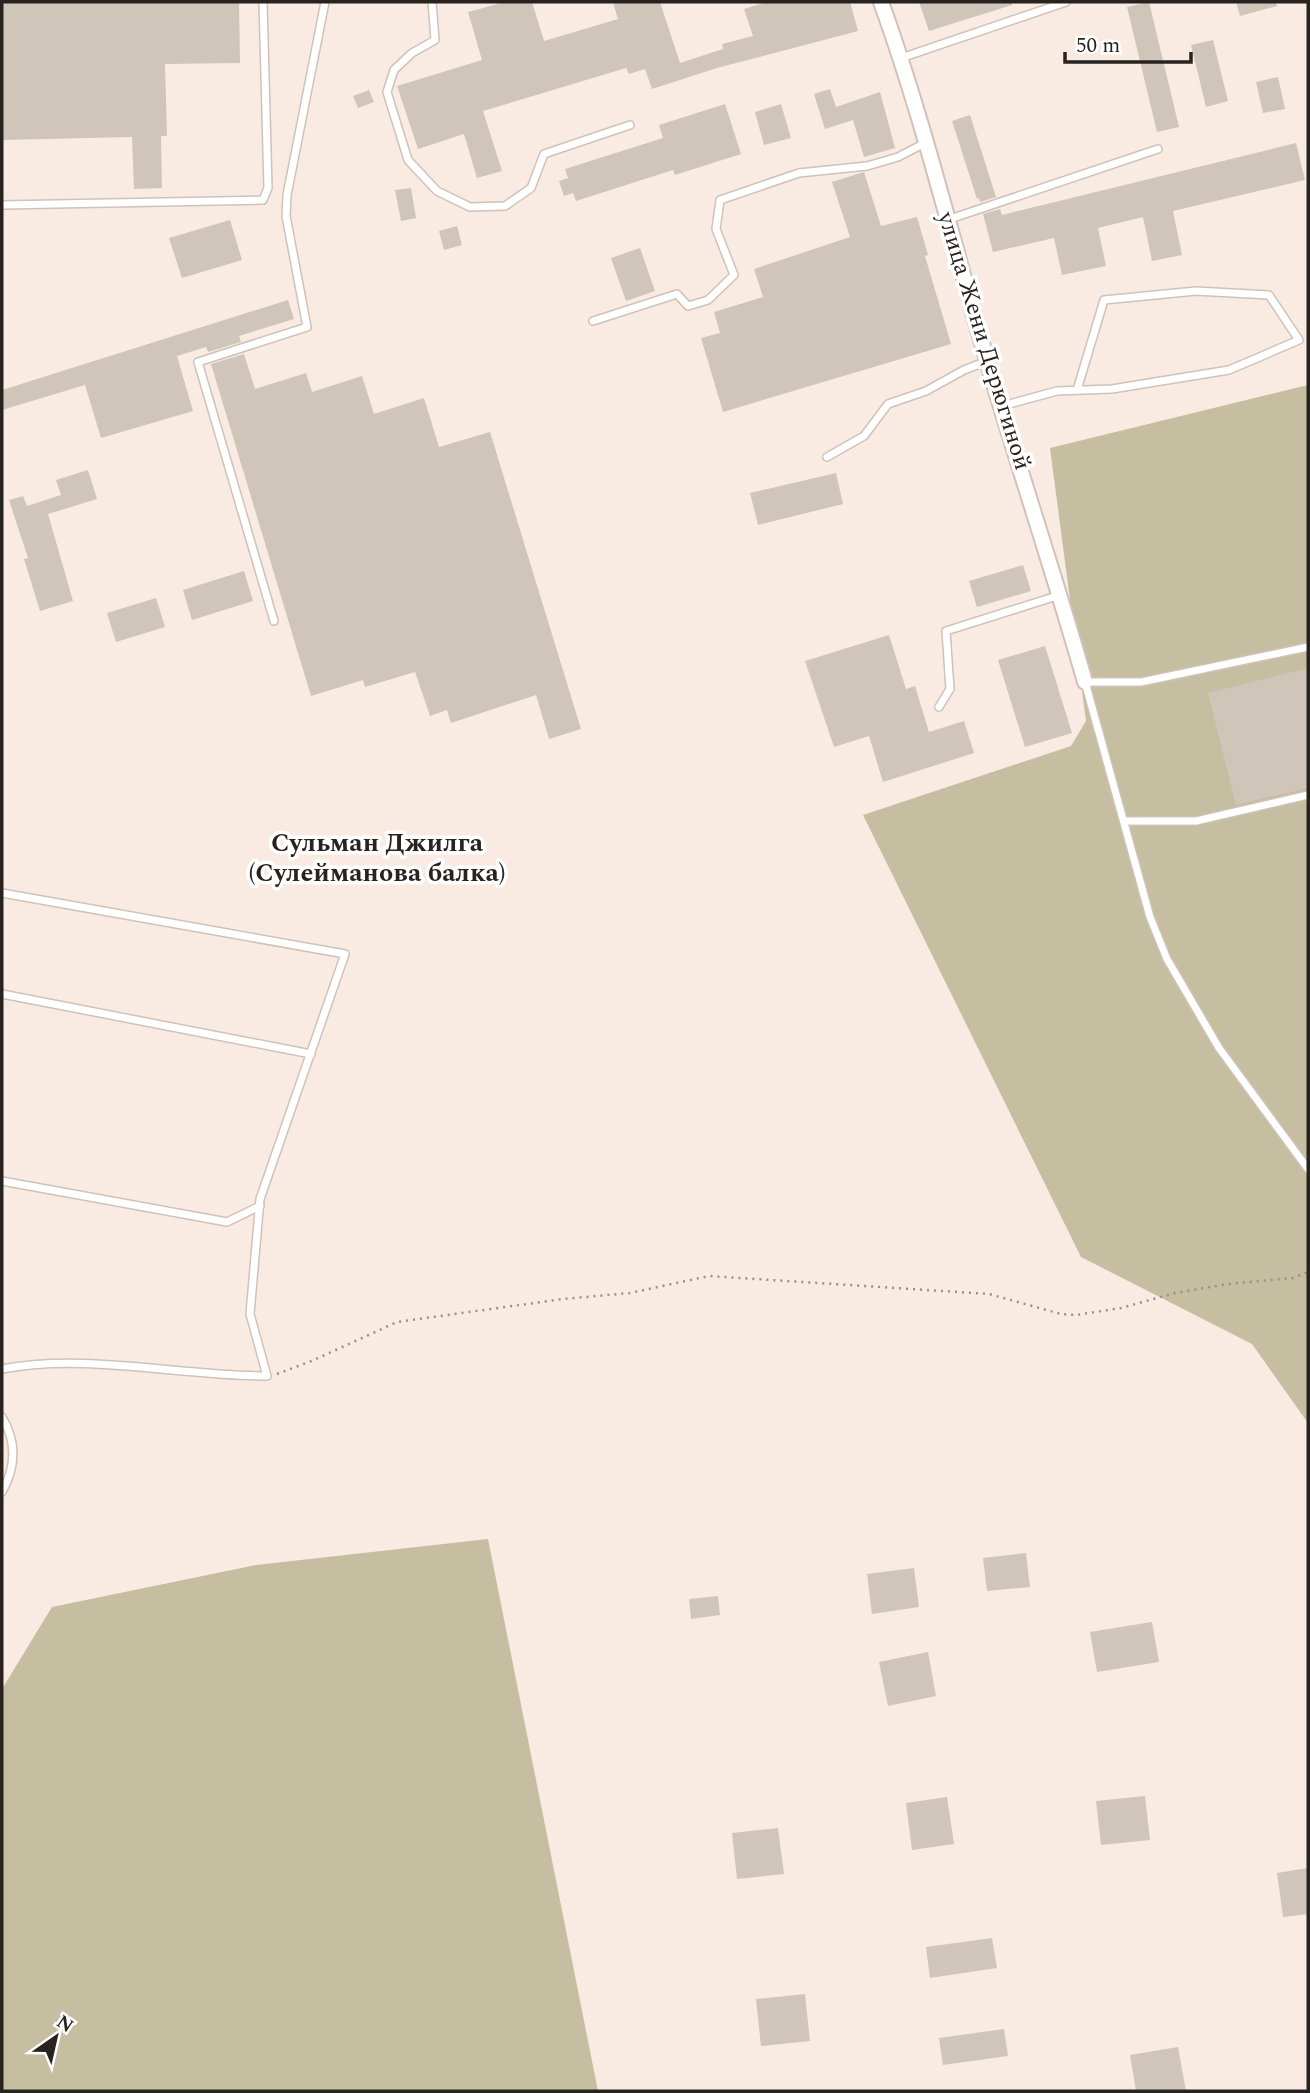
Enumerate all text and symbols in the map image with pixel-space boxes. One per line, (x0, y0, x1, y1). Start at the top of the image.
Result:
scale bar (1065, 21, 1191, 65)
text: 50 m (1076, 30, 1120, 62)
street label: улица Жени Дерюгиной (927, 207, 1040, 474)
district label: Сульман Джилга (Сулейманова балка) (249, 823, 505, 893)
north arrow (21, 2002, 91, 2072)
text: N (50, 2008, 79, 2041)

